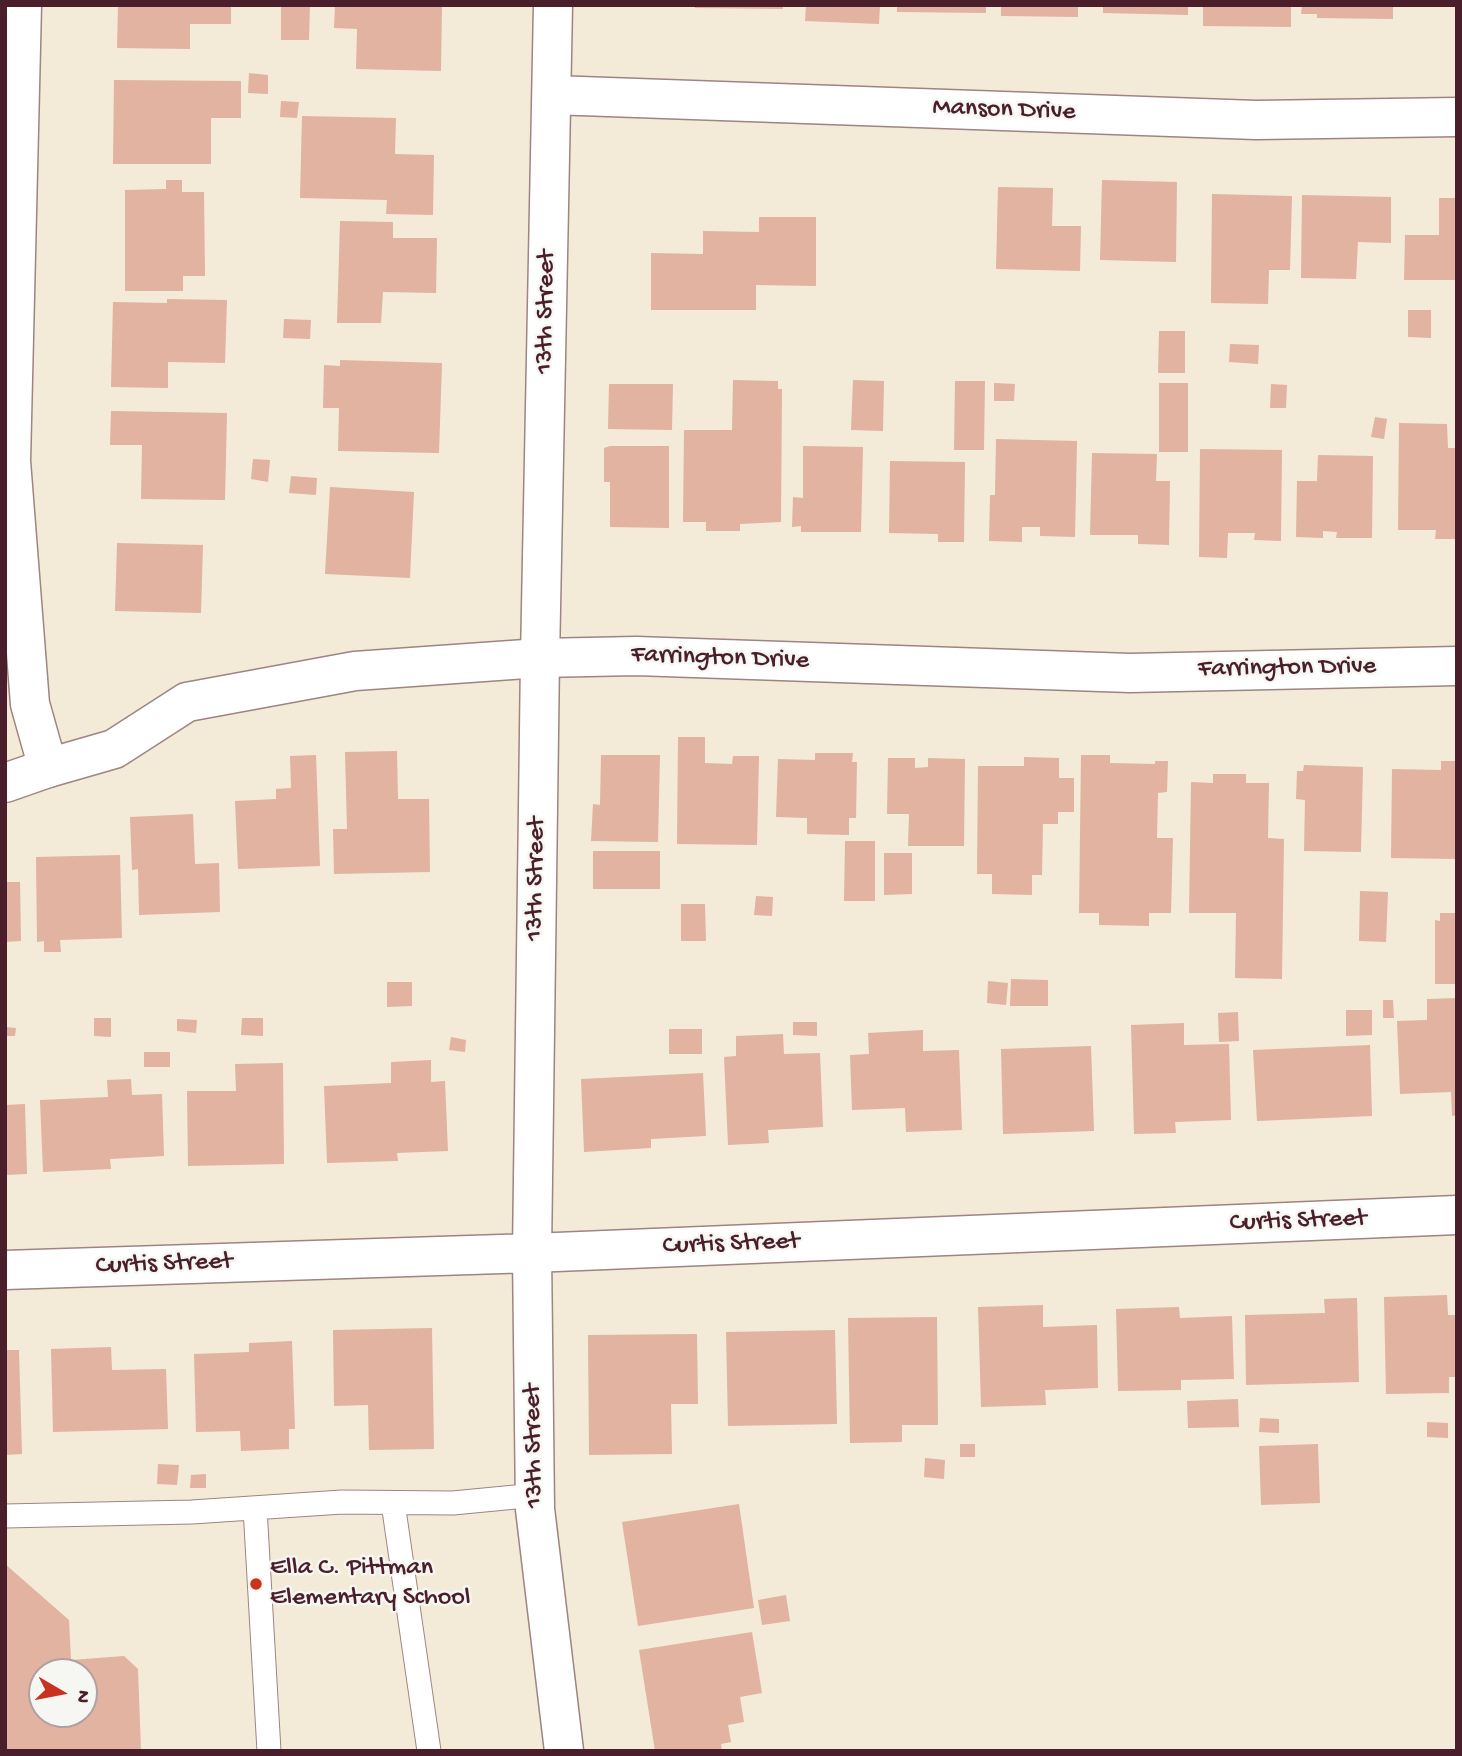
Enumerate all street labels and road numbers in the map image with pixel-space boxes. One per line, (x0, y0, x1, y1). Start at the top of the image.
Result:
street label: Manson Drive (932, 93, 1076, 129)
street label: 13th Street (530, 250, 564, 374)
street label: Farrington Drive (630, 640, 810, 678)
street label: Farrington Drive (1198, 652, 1376, 686)
street label: 13th Street (520, 817, 554, 941)
street label: Curtis Street (1229, 1204, 1367, 1240)
street label: Curtis Street (662, 1227, 800, 1263)
street label: Curtis Street (95, 1247, 233, 1283)
street label: 13th Street (518, 1384, 552, 1508)

